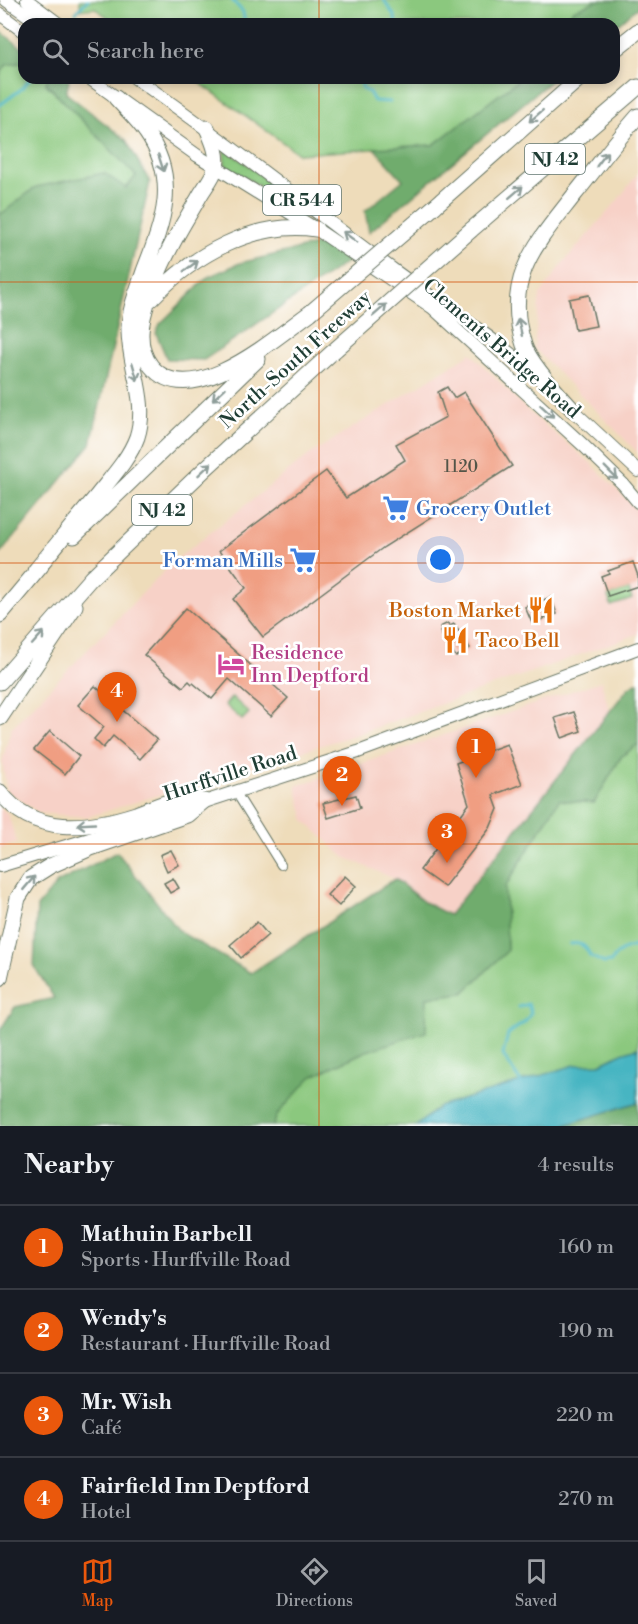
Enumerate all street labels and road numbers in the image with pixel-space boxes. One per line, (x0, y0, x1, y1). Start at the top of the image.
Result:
road number: NJ 42 (525, 144, 585, 174)
road number: CR 544 (263, 185, 341, 215)
street label: Clements Bridge Road (417, 274, 586, 425)
street label: North-South Freeway (215, 285, 377, 435)
road number: NJ 42 (132, 495, 192, 525)
street label: Hurffville Road (161, 741, 301, 808)

